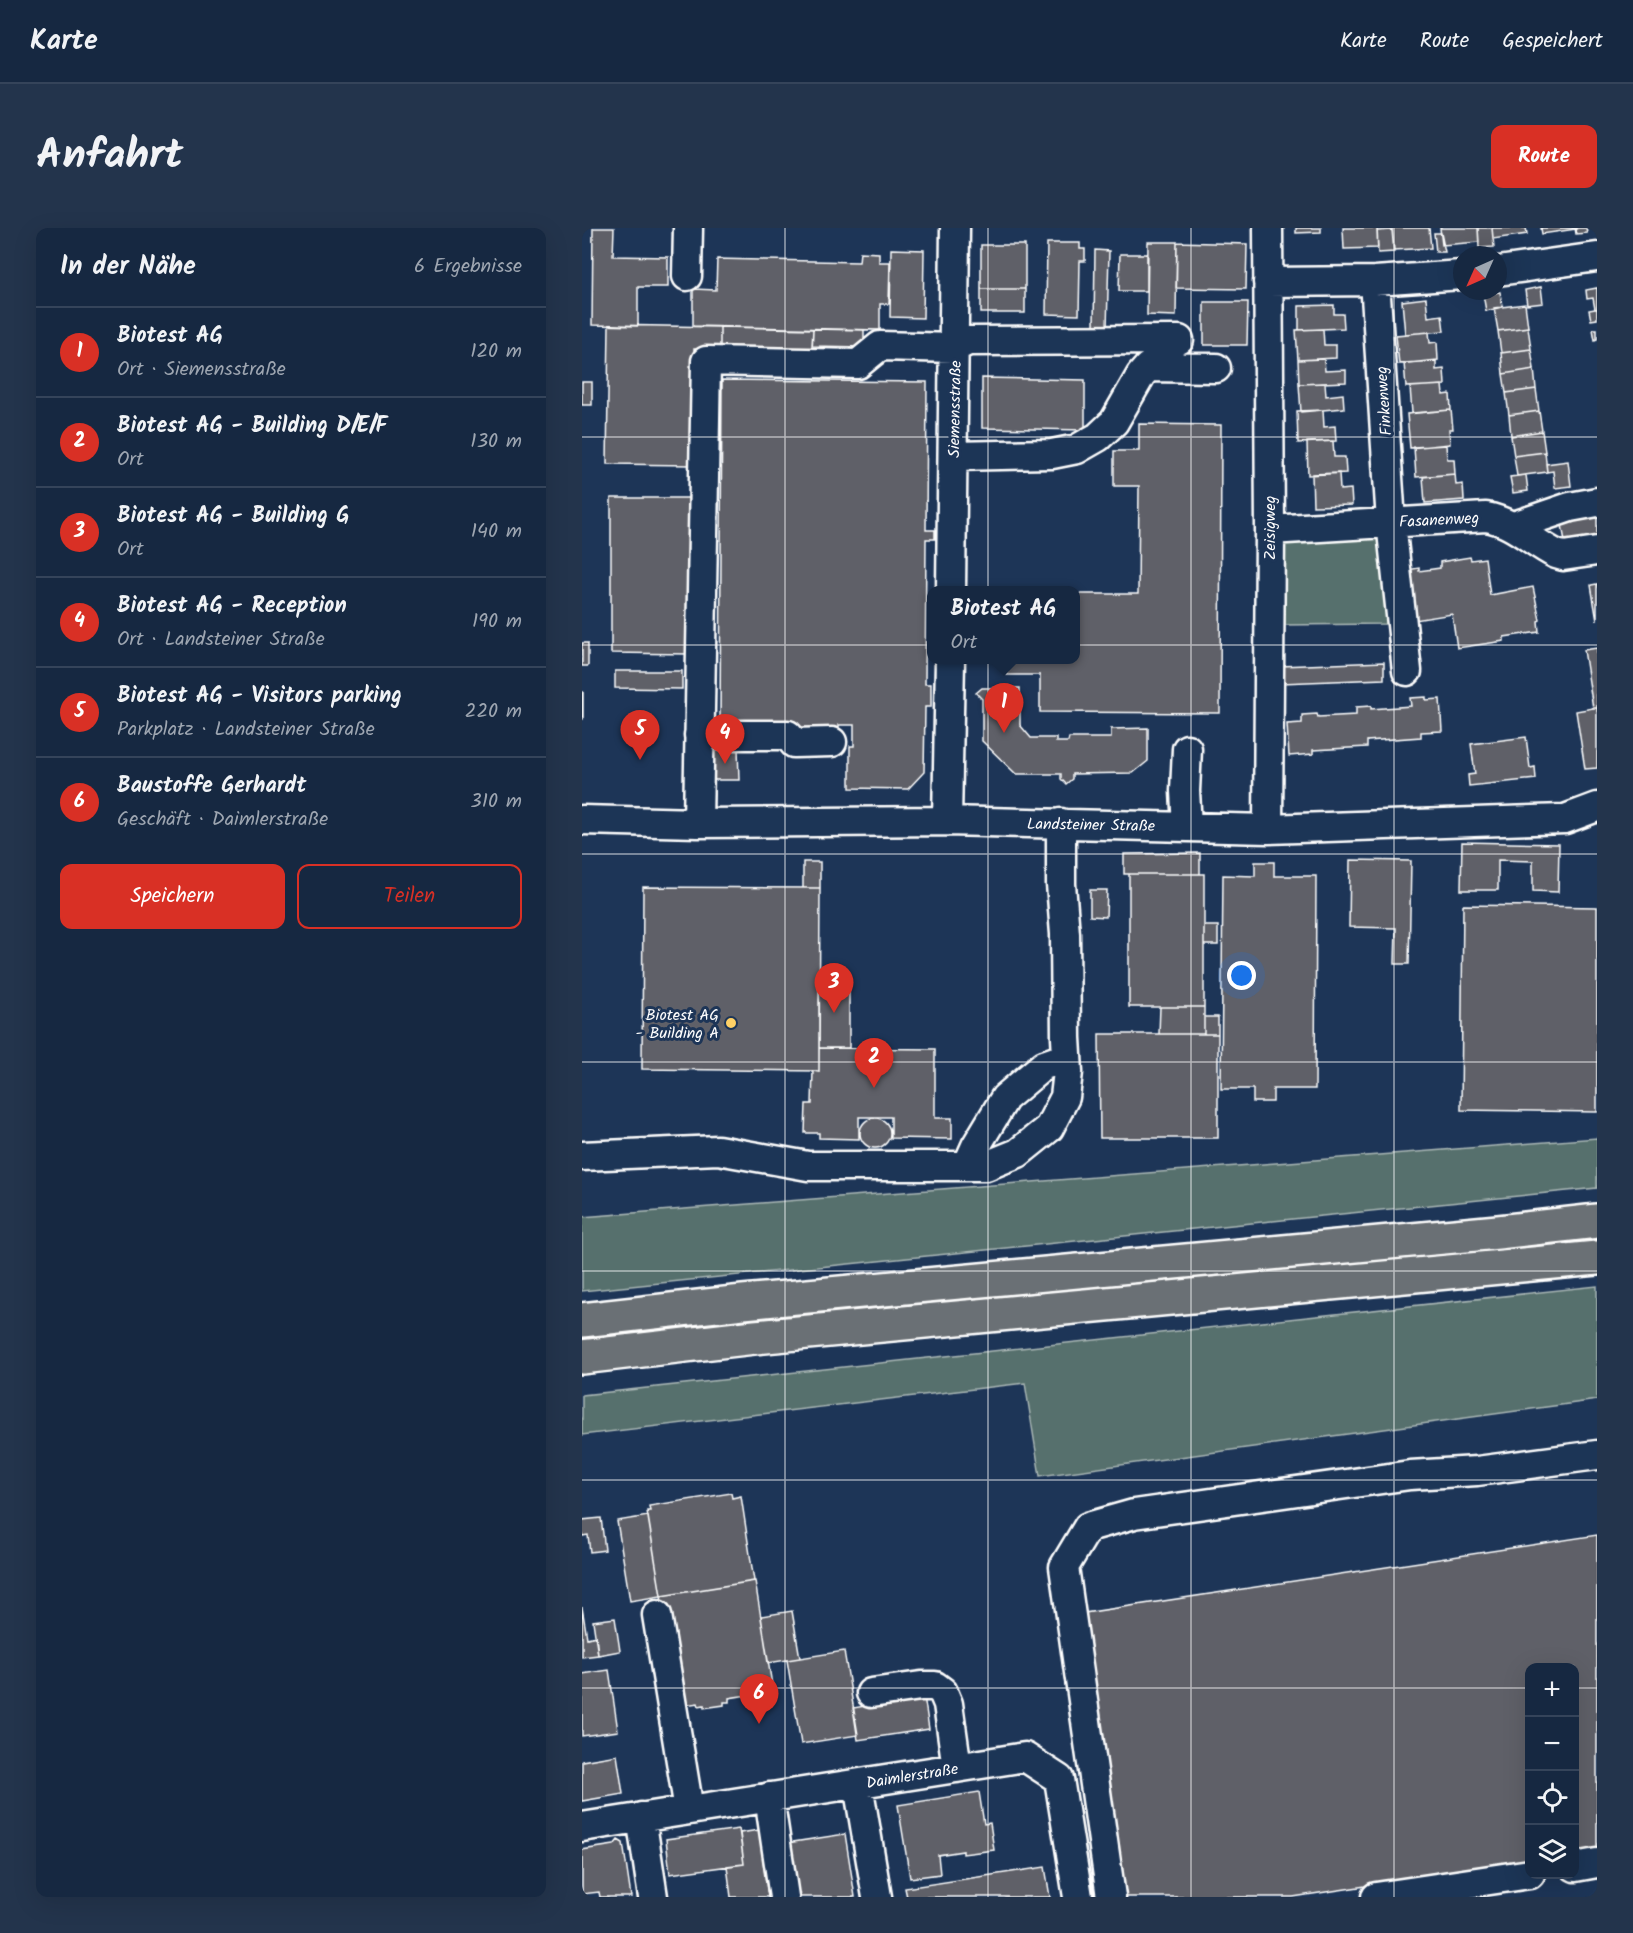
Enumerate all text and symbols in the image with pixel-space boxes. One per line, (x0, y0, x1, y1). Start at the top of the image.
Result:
text: Karte (30, 19, 98, 64)
text: Karte (1340, 25, 1387, 58)
text: Route (1420, 25, 1469, 58)
text: Gespeichert (1502, 25, 1603, 58)
text: Anfahrt (36, 123, 183, 190)
button: Route (1491, 125, 1597, 188)
text: In der Nähe (60, 246, 196, 288)
north arrow (1453, 246, 1507, 300)
text: 6 Ergebnisse (414, 251, 522, 283)
text: Biotest AG (117, 319, 223, 354)
text: 1 (76, 336, 83, 368)
text: 120 m (470, 336, 522, 368)
text: Ort · Siemensstraße (117, 354, 286, 386)
street label: Siemensstraße (942, 360, 969, 458)
street label: Finkenweg (1370, 365, 1399, 436)
text: Biotest AG - Building D/E/F (117, 409, 387, 444)
text: 2 (74, 426, 85, 458)
text: 130 m (470, 426, 522, 458)
text: Ort (117, 444, 144, 476)
street label: Zeisigweg (1258, 496, 1283, 560)
text: Biotest AG - Building G (117, 499, 349, 534)
street label: Fasanenweg (1398, 506, 1480, 535)
text: 3 (74, 516, 85, 548)
text: 140 m (471, 516, 522, 548)
text: Ort (117, 534, 144, 566)
popup (927, 586, 1080, 664)
text: Biotest AG - Reception (117, 589, 347, 624)
text: Biotest AG (951, 592, 1056, 627)
text: 4 (74, 606, 85, 638)
text: 190 m (472, 606, 522, 638)
text: Ort · Landsteiner Straße (117, 624, 325, 656)
text: Ort (951, 627, 977, 659)
text: Biotest AG - Visitors parking (117, 679, 402, 714)
pin: 1 (984, 684, 1024, 733)
text: 5 (74, 696, 85, 728)
text: 220 m (465, 696, 522, 728)
pin: 5 (620, 710, 660, 760)
text: Parkplatz · Landsteiner Straße (117, 714, 375, 746)
pin: 4 (706, 714, 744, 764)
text: Baustoffe Gerhardt (117, 769, 306, 804)
text: 6 (74, 786, 85, 818)
text: 310 m (470, 786, 522, 818)
text: Geschäft · Daimlerstraße (117, 804, 328, 836)
street label: Landsteiner Straße (1027, 812, 1155, 839)
button: Speichern (60, 864, 285, 929)
button: Teilen (297, 864, 522, 929)
your location (1227, 961, 1256, 990)
pin: 3 (814, 964, 854, 1013)
place label: Biotest AG - Building A (636, 1003, 719, 1046)
marker: Biotest AG - Building A (724, 1016, 738, 1030)
pin: 2 (854, 1038, 894, 1088)
map controls (1525, 1663, 1579, 1879)
button: + (1525, 1663, 1579, 1717)
pin: 6 (740, 1674, 778, 1724)
button: − (1525, 1717, 1579, 1771)
street label: Daimlerstraße (864, 1757, 960, 1796)
button: locate (1525, 1771, 1579, 1825)
button: layers (1525, 1825, 1579, 1879)

